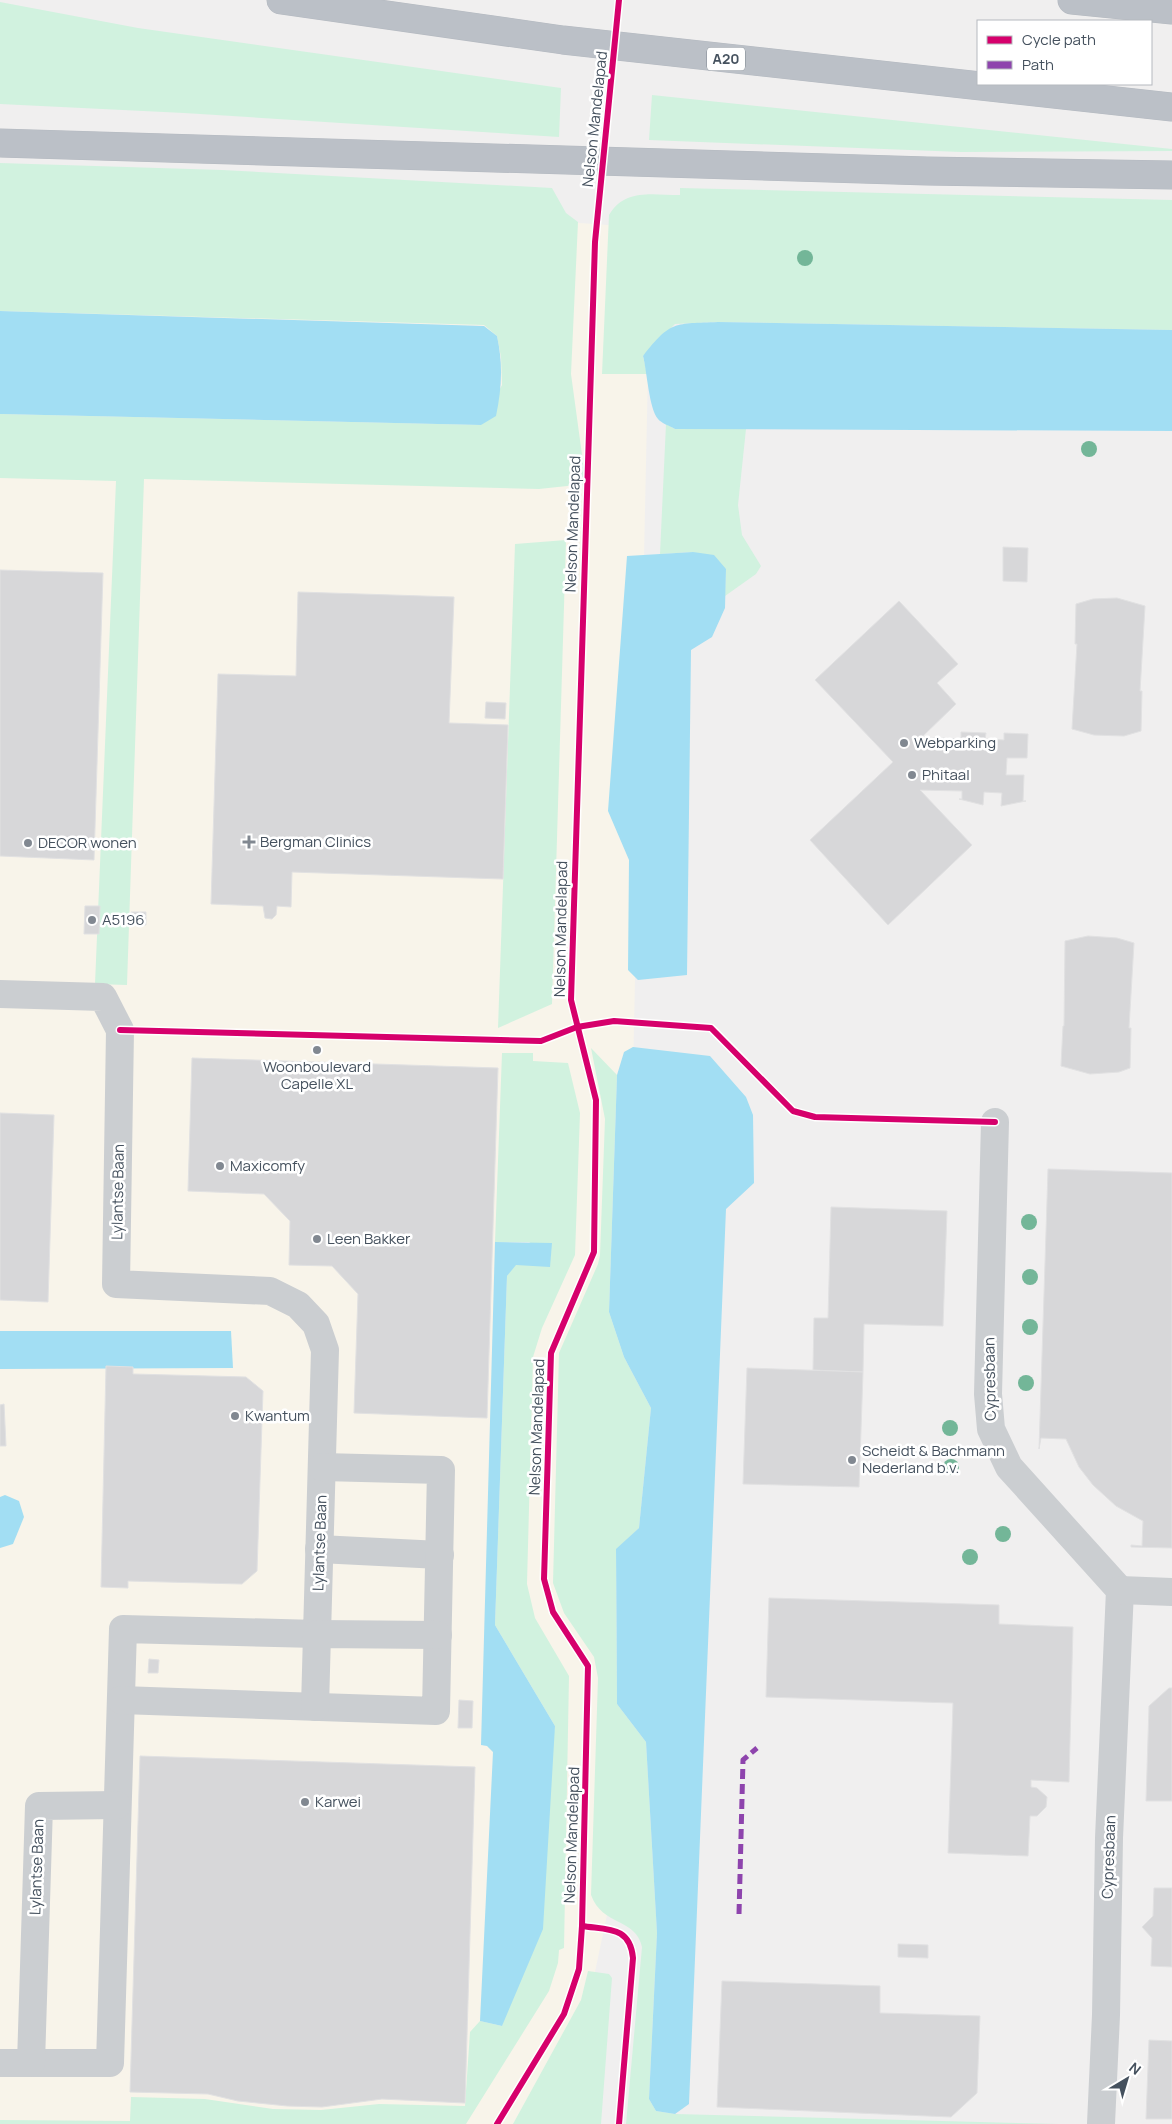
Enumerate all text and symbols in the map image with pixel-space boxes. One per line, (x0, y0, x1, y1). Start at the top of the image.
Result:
legend (977, 20, 1152, 85)
text: Cycle path (1022, 29, 1096, 50)
road number: A20 (707, 48, 745, 70)
street label: Nelson Mandelapad (577, 50, 612, 188)
text: Path (1022, 54, 1054, 75)
street label: Nelson Mandelapad (560, 455, 585, 593)
place label: Webparking (914, 732, 996, 753)
marker: Webparking (898, 737, 910, 749)
place label: Phitaal (922, 764, 970, 785)
marker: Phitaal (906, 769, 918, 781)
place label: Bergman Clinics (260, 831, 371, 852)
place label: DECOR wonen (38, 832, 137, 853)
marker: Bergman Clinics (242, 835, 256, 849)
marker: DECOR wonen (22, 837, 34, 849)
street label: Nelson Mandelapad (549, 861, 572, 997)
place label: A5196 (102, 909, 145, 930)
marker: A5196 (86, 914, 98, 926)
marker: Woonboulevard Capelle XL (311, 1044, 323, 1056)
place label: Woonboulevard Capelle XL (263, 1056, 371, 1094)
street label: Lylantse Baan (106, 1144, 129, 1240)
place label: Maxicomfy (230, 1155, 305, 1176)
marker: Maxicomfy (214, 1160, 226, 1172)
place label: Leen Bakker (327, 1228, 411, 1249)
marker: Leen Bakker (311, 1233, 323, 1245)
street label: Cypresbaan (978, 1337, 1001, 1421)
street label: Nelson Mandelapad (524, 1358, 549, 1496)
place label: Kwantum (245, 1405, 310, 1426)
marker: Kwantum (229, 1410, 241, 1422)
place label: Scheidt & Bachmann Nederland b.v. (862, 1440, 1005, 1478)
marker: Scheidt & Bachmann Nederland b.v. (846, 1454, 858, 1466)
street label: Lylantse Baan (307, 1495, 332, 1591)
street label: Nelson Mandelapad (559, 1766, 584, 1904)
place label: Karwei (315, 1791, 361, 1812)
marker: Karwei (299, 1796, 311, 1808)
street label: Cypresbaan (1097, 1815, 1120, 1899)
street label: Lylantse Baan (24, 1819, 49, 1915)
north arrow (1102, 2054, 1152, 2104)
text: N (1125, 2058, 1145, 2079)

